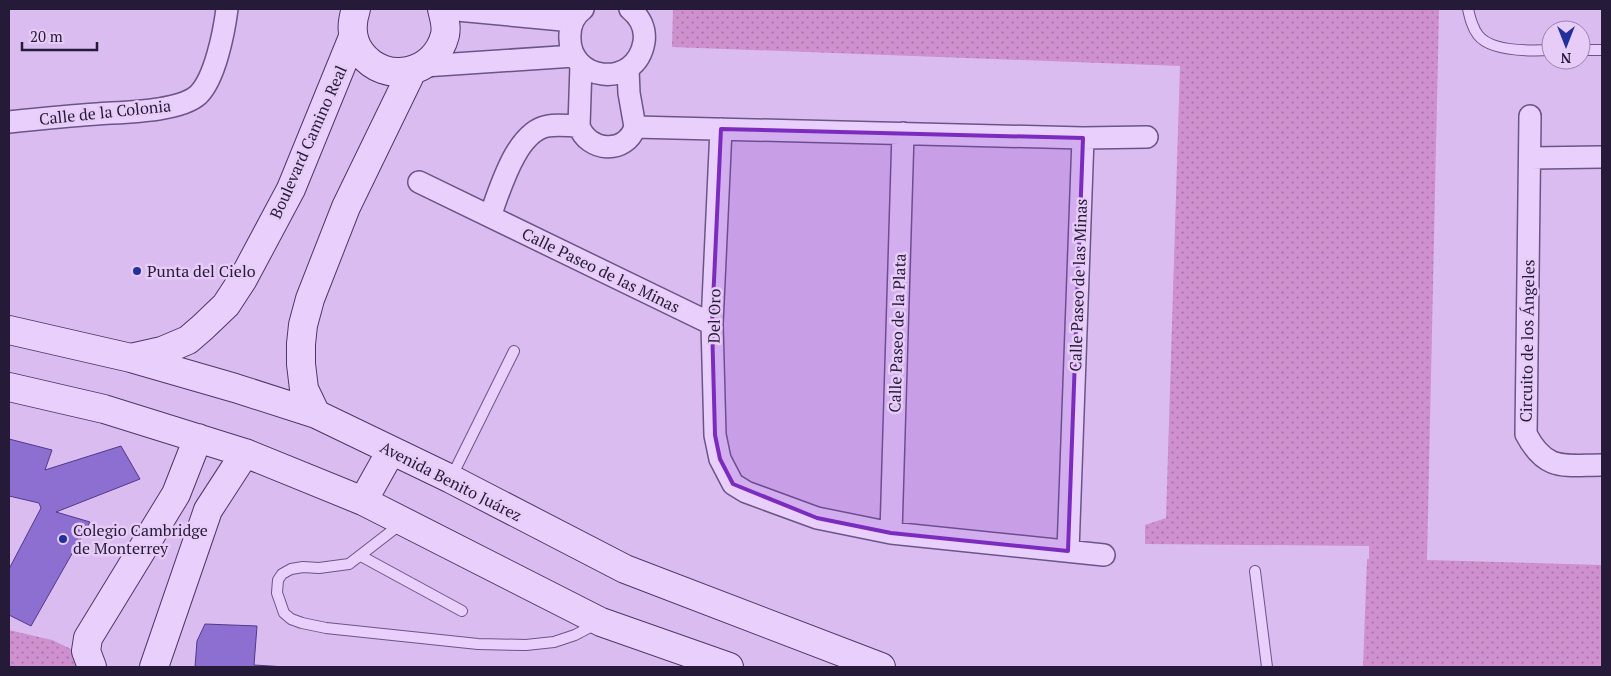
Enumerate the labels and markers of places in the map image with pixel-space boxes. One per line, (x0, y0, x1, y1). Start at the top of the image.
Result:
place label: Punta del Cielo (147, 260, 256, 282)
marker: Punta del Cielo (131, 265, 143, 277)
place label: Colegio Cambridge de Monterrey (73, 519, 208, 559)
marker: Colegio Cambridge de Monterrey (57, 533, 69, 545)

